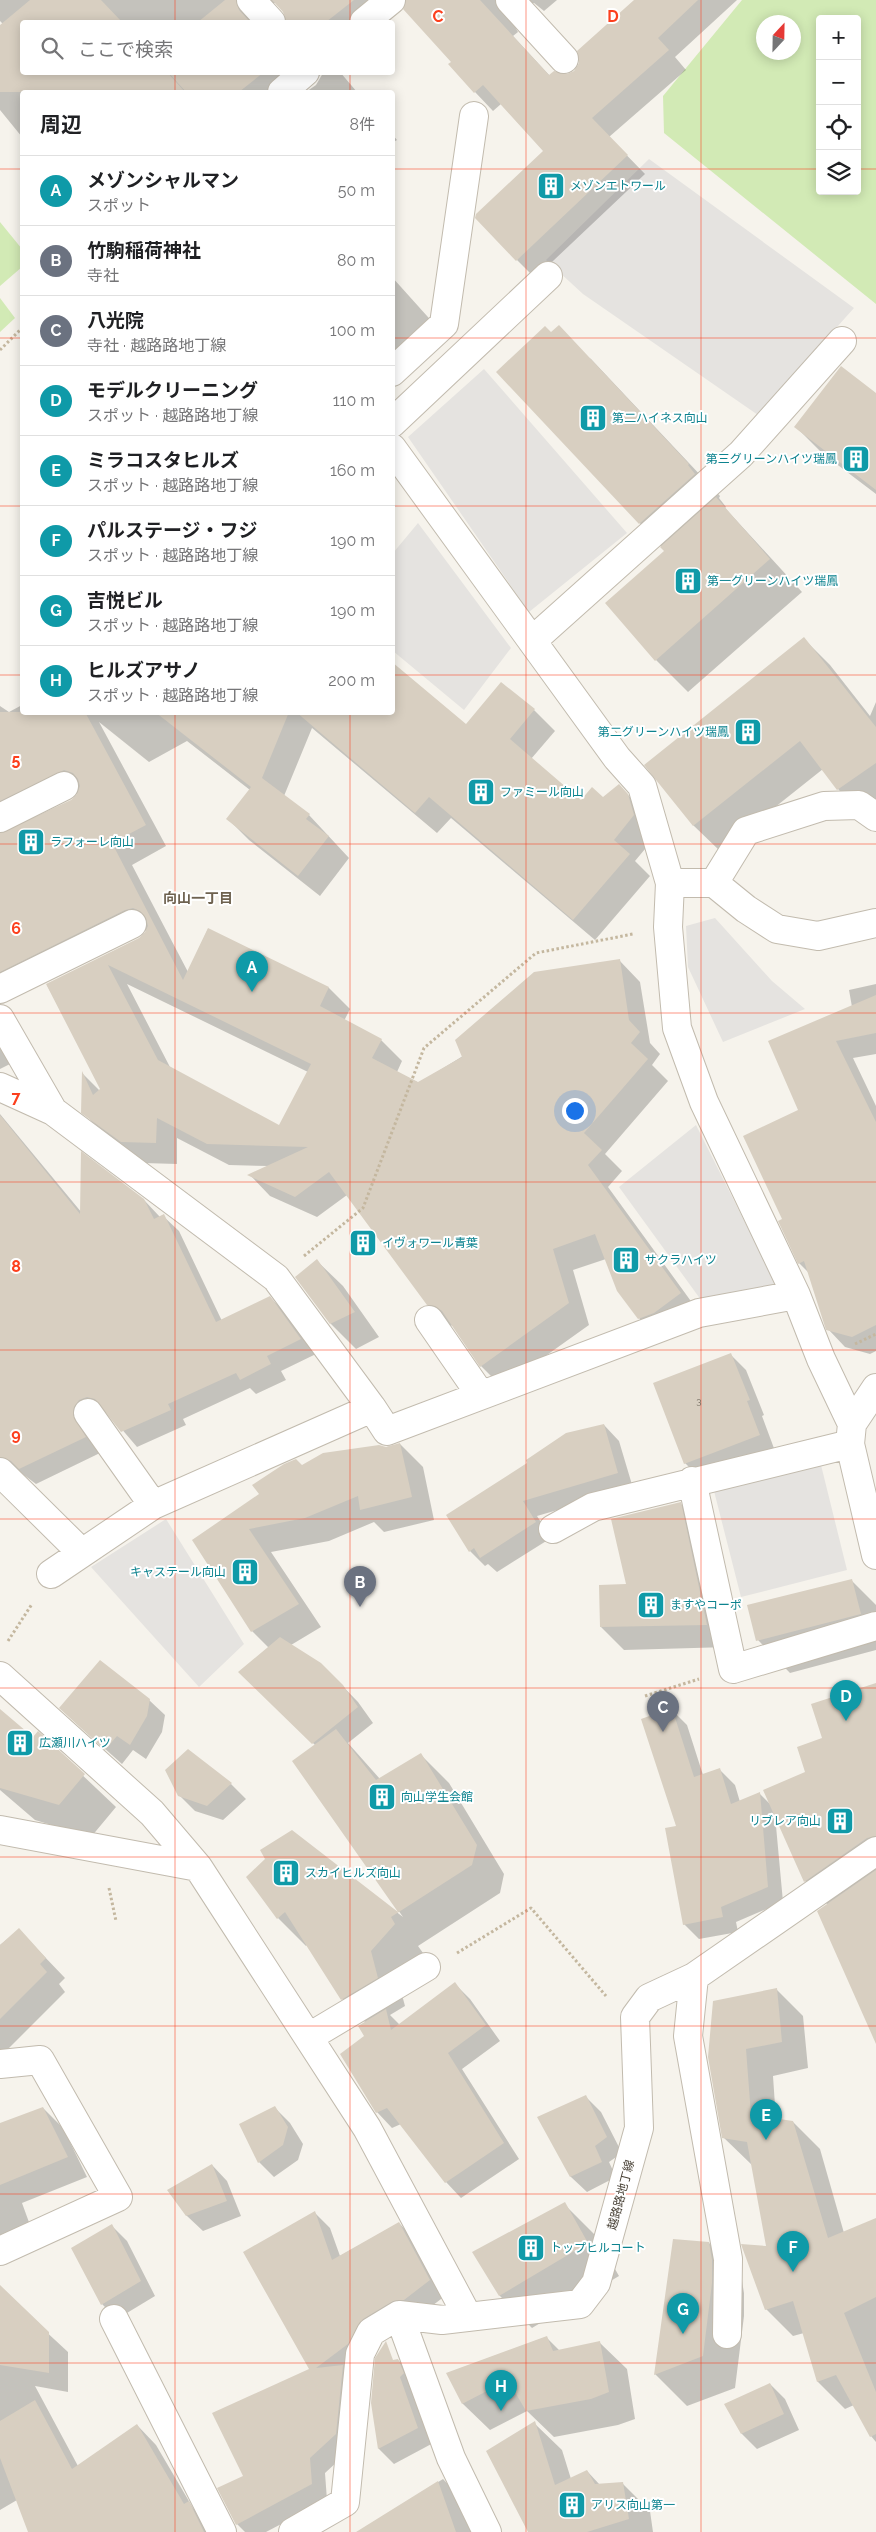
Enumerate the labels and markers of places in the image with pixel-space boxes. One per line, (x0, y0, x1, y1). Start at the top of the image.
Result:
building icon: メゾンエトワール (536, 171, 566, 201)
place label: メゾンエトワール (570, 179, 666, 193)
building icon: 第二ハイネス向山 (578, 403, 608, 433)
place label: 第二ハイネス向山 (612, 411, 708, 425)
building icon: 第三グリーンハイツ瑞鳳 (841, 444, 871, 474)
place label: 第三グリーンハイツ瑞鳳 (706, 452, 837, 466)
building icon: 第一グリーンハイツ瑞鳳 (673, 566, 703, 596)
place label: 第一グリーンハイツ瑞鳳 (707, 574, 838, 588)
building icon: 第二グリーンハイツ瑞鳳 (733, 717, 763, 747)
place label: 第二グリーンハイツ瑞鳳 (598, 725, 729, 739)
building icon: ファミール向山 (466, 777, 496, 807)
place label: ファミール向山 (500, 785, 584, 799)
building icon: ラフォーレ向山 (16, 827, 46, 857)
place label: ラフォーレ向山 (50, 835, 134, 849)
pin: A (236, 951, 268, 992)
building icon: イヴォワール青葉 (348, 1228, 378, 1258)
place label: イヴォワール青葉 (382, 1236, 478, 1250)
building icon: サクラハイツ (611, 1245, 641, 1275)
place label: サクラハイツ (645, 1253, 717, 1267)
building icon: キャステール向山 (230, 1557, 260, 1587)
place label: キャステール向山 (130, 1565, 226, 1579)
pin: B (344, 1566, 376, 1607)
building icon: ますやコーポ (636, 1590, 666, 1620)
place label: ますやコーポ (670, 1598, 742, 1612)
pin: D (830, 1680, 862, 1721)
pin: C (647, 1691, 679, 1732)
building icon: 広瀬川ハイツ (5, 1728, 35, 1758)
place label: 広瀬川ハイツ (39, 1736, 111, 1750)
building icon: 向山学生会館 (367, 1782, 397, 1812)
place label: 向山学生会館 (401, 1790, 473, 1804)
building icon: リブレア向山 (825, 1806, 855, 1836)
place label: リブレア向山 (749, 1814, 821, 1828)
building icon: スカイヒルズ向山 (271, 1858, 301, 1888)
place label: スカイヒルズ向山 (305, 1866, 401, 1880)
pin: E (750, 2099, 782, 2140)
pin: F (777, 2231, 809, 2272)
building icon: トップヒルコート (516, 2233, 546, 2263)
place label: トップヒルコート (550, 2241, 646, 2255)
pin: G (667, 2293, 699, 2334)
pin: H (485, 2370, 517, 2411)
building icon: アリス向山第一 (557, 2490, 587, 2520)
place label: アリス向山第一 (591, 2498, 675, 2512)

